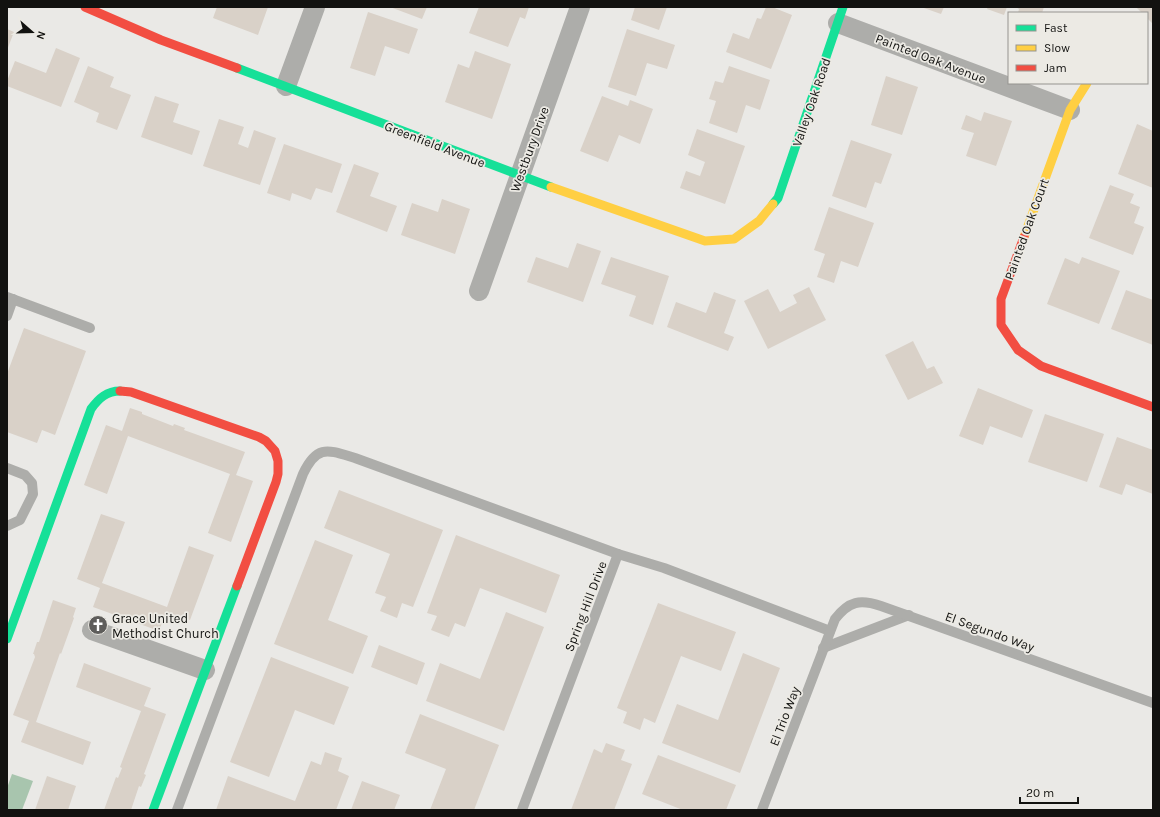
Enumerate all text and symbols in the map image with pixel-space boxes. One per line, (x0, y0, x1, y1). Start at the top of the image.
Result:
north arrow (12, 12, 52, 52)
legend (1008, 12, 1148, 84)
text: Fast (1044, 21, 1068, 35)
text: N (33, 29, 48, 41)
street label: Painted Oak Avenue (873, 30, 989, 87)
text: Slow (1044, 41, 1070, 55)
street label: Valley Oak Road (789, 56, 834, 149)
text: Jam (1044, 61, 1067, 75)
street label: Westbury Drive (507, 104, 552, 194)
street label: Greenfield Avenue (382, 118, 488, 171)
street label: Painted Oak Court (1001, 176, 1052, 282)
street label: Spring Hill Drive (561, 559, 610, 653)
street label: El Segundo Way (943, 608, 1037, 655)
place label: Grace United Methodist Church (112, 611, 219, 641)
church icon: Grace United Methodist Church (87, 614, 109, 636)
street label: El Trio Way (766, 684, 803, 748)
scale bar (1020, 779, 1078, 805)
text: 20 m (1026, 786, 1054, 800)

